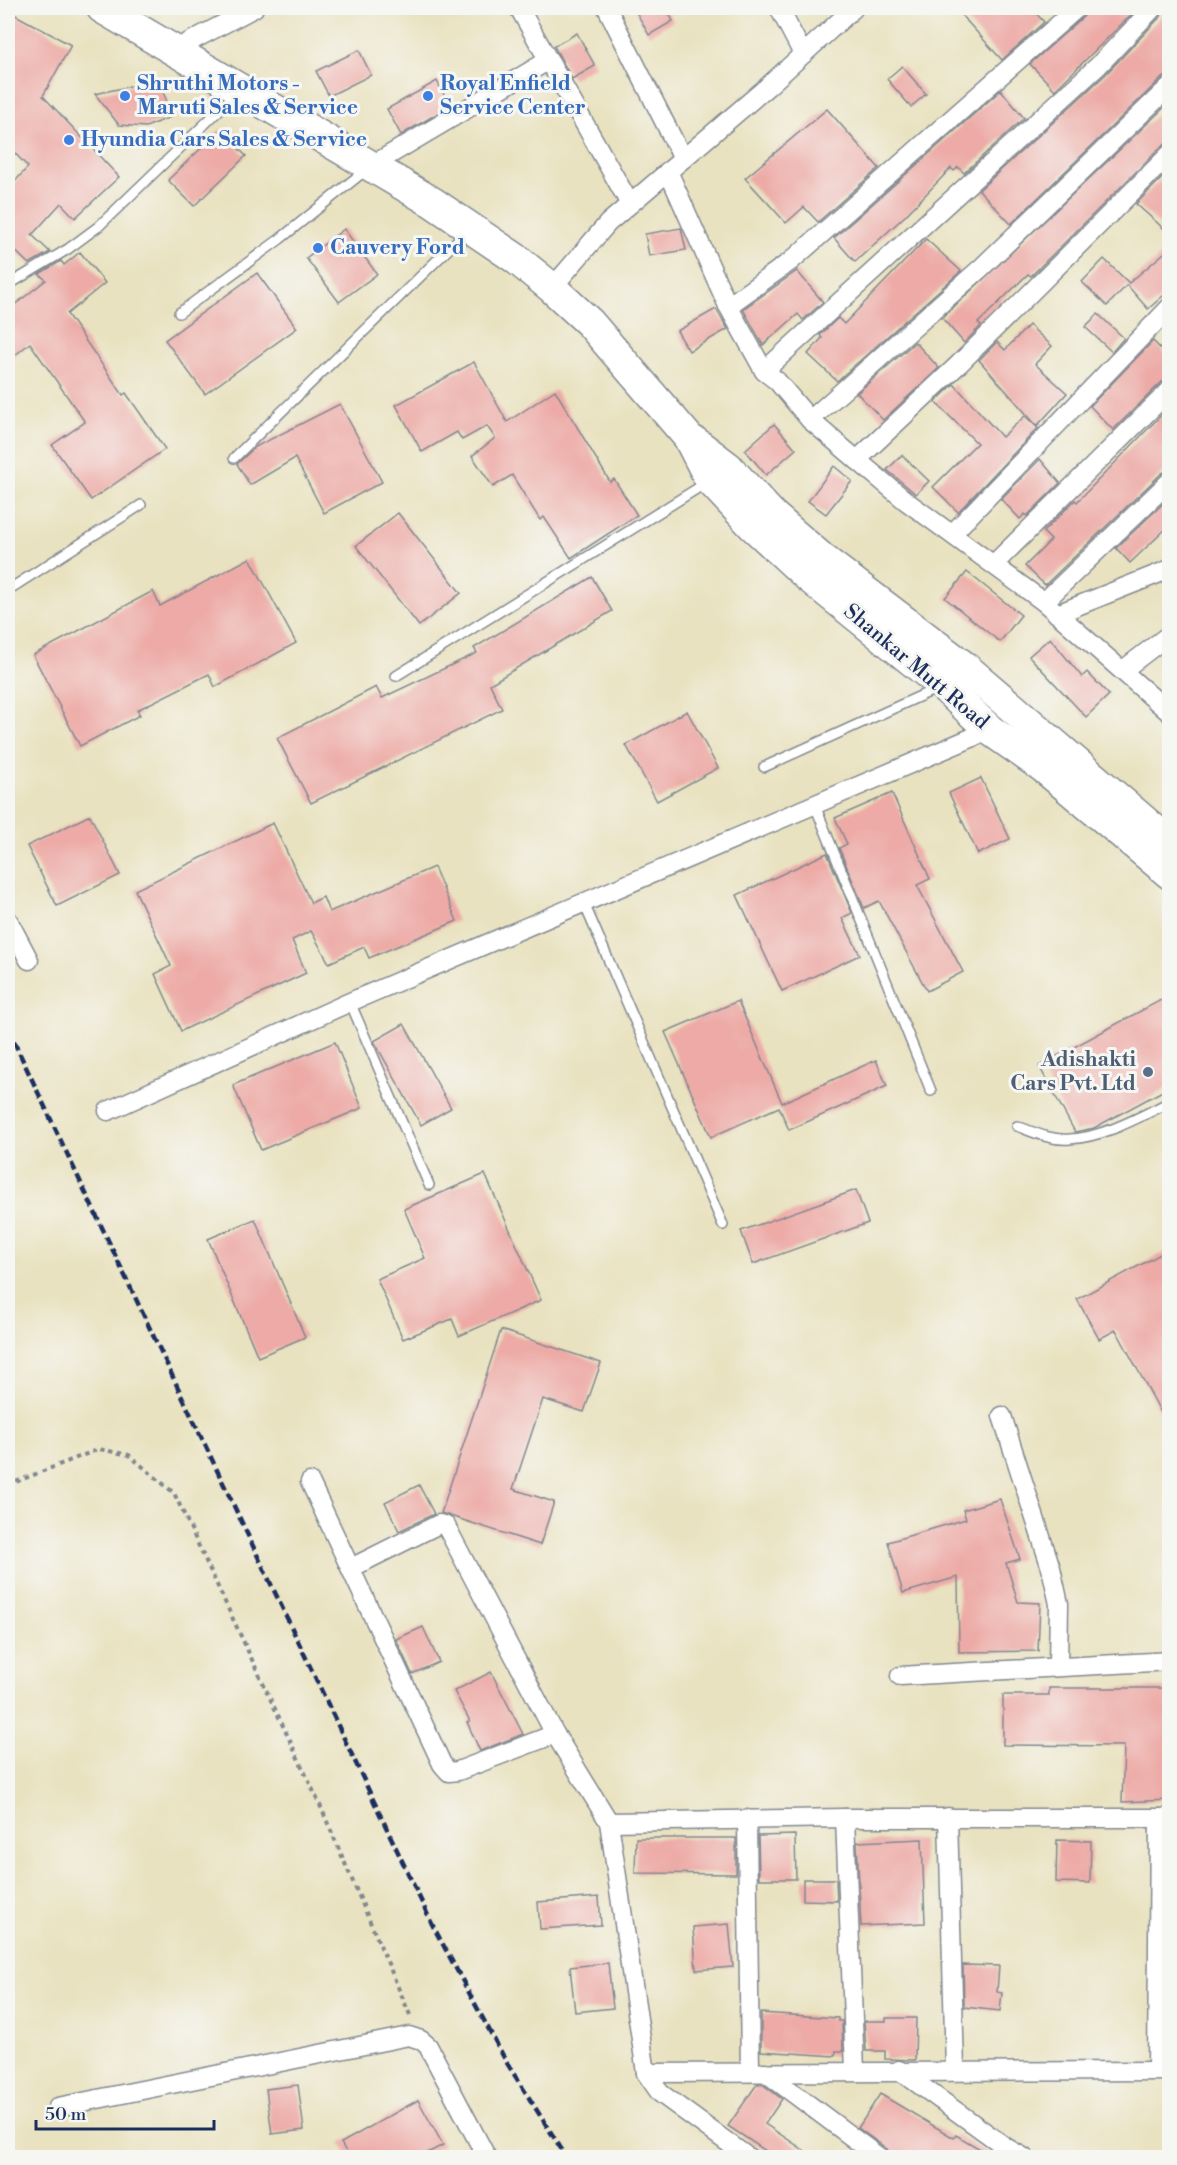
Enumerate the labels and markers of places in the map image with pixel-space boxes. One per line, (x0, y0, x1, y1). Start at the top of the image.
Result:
place label: Shruthi Motors - Maruti Sales & Service (137, 71, 358, 121)
place label: Royal Enfield Service Center (440, 71, 586, 121)
marker: Shruthi Motors - Maruti Sales & Service (118, 89, 132, 103)
marker: Royal Enfield Service Center (421, 89, 435, 103)
place label: Hyundia Cars Sales & Service (81, 127, 367, 153)
marker: Hyundia Cars Sales & Service (62, 133, 76, 147)
place label: Cauvery Ford (330, 235, 465, 261)
marker: Cauvery Ford (311, 241, 325, 255)
place label: Adishakti Cars Pvt. Ltd (1010, 1047, 1136, 1097)
marker: Adishakti Cars Pvt. Ltd (1141, 1065, 1155, 1079)

